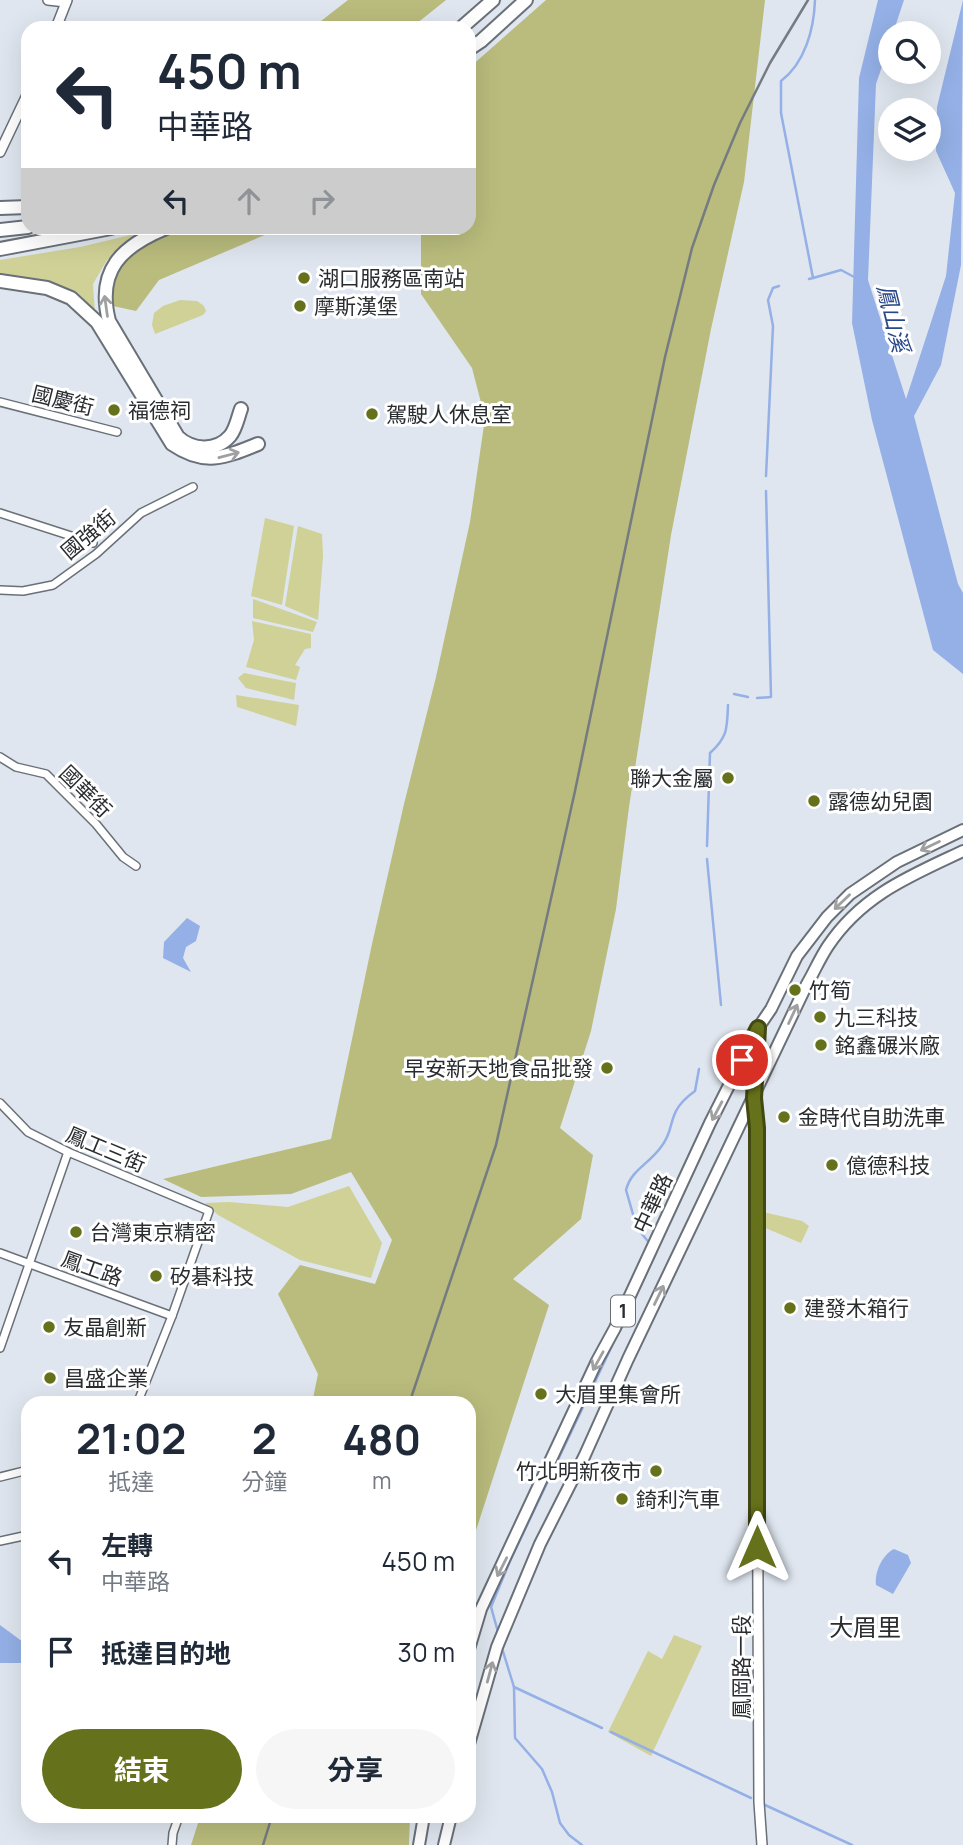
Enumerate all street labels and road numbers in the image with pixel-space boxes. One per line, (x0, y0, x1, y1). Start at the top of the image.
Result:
street label: 國慶街 (29, 379, 97, 421)
street label: 國強街 (55, 503, 121, 565)
street label: 國華街 (54, 759, 118, 823)
street label: 鳳工三街 (62, 1120, 150, 1178)
street label: 中華路 (626, 1169, 678, 1237)
street label: 鳳工路 (58, 1244, 126, 1292)
road number: 1 (611, 1296, 635, 1326)
street label: 鳳岡路一段 (727, 1615, 755, 1720)

